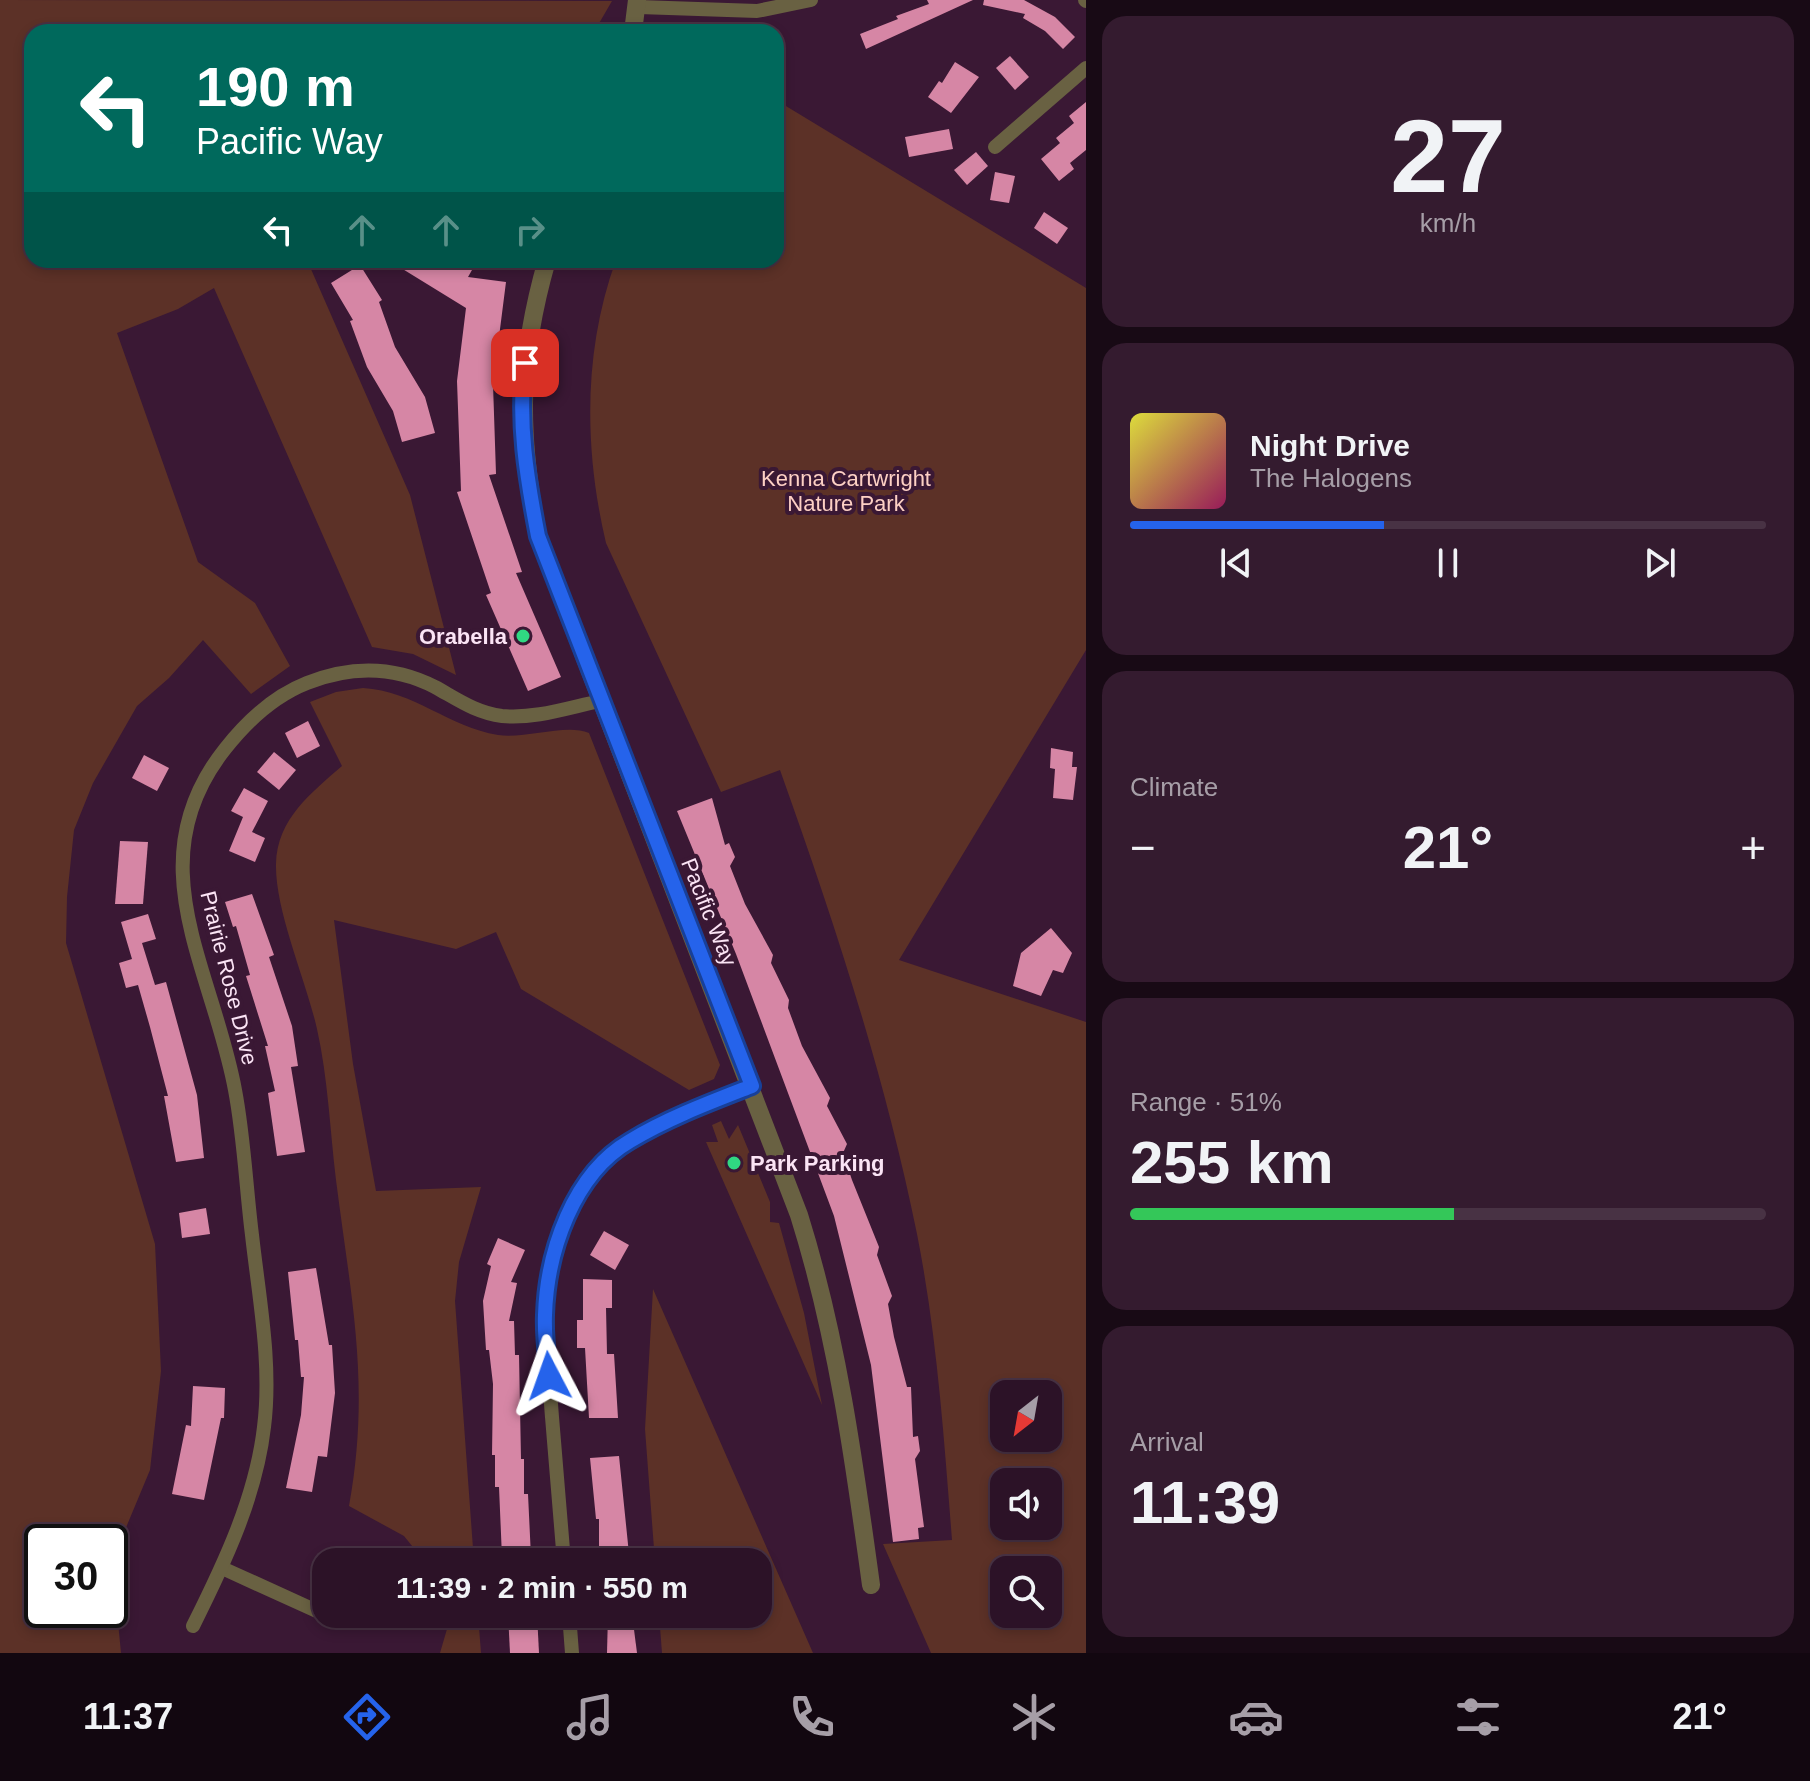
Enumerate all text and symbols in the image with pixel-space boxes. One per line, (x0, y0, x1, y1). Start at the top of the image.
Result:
text: 190 m (196, 55, 355, 118)
icon: left (64, 56, 168, 160)
text: 27 (1390, 98, 1506, 214)
text: Pacific Way (196, 121, 383, 162)
icon: left (256, 208, 300, 252)
icon: ahead (340, 208, 384, 252)
icon: ahead (424, 208, 468, 252)
icon: right (508, 208, 552, 252)
text: km/h (1420, 208, 1476, 238)
pin (491, 329, 559, 397)
icon: arrive (503, 341, 547, 385)
text: Night Drive (1250, 429, 1410, 462)
text: The Halogens (1250, 463, 1412, 493)
park label: Kenna Cartwright Nature Park (761, 466, 931, 516)
icon: previous (1214, 541, 1258, 585)
icon: pause (1426, 541, 1470, 585)
icon: next (1638, 541, 1682, 585)
place label: Orabella (419, 624, 508, 649)
marker: Orabella (514, 627, 532, 645)
text: Climate (1130, 772, 1218, 802)
text: 21° (1403, 814, 1493, 881)
text: − (1130, 823, 1156, 872)
text: + (1740, 823, 1766, 872)
street label: Pacific Way (676, 854, 742, 970)
street label: Prairie Rose Drive (195, 888, 263, 1068)
text: Range · 51% (1130, 1087, 1282, 1117)
text: 255 km (1130, 1129, 1334, 1196)
place label: Park Parking (750, 1151, 885, 1176)
marker: Park Parking (725, 1154, 743, 1172)
position arrow (507, 1334, 591, 1418)
north arrow (990, 1380, 1062, 1452)
map controls (990, 1380, 1062, 1628)
text: Arrival (1130, 1427, 1204, 1457)
button: sound (990, 1468, 1062, 1540)
text: 11:39 (1130, 1469, 1280, 1536)
speed limit sign: 30 (24, 1524, 128, 1628)
button: search (990, 1556, 1062, 1628)
text: 11:39 · 2 min · 550 m (396, 1571, 688, 1604)
icon: directions (339, 1689, 395, 1745)
icon: music (562, 1689, 618, 1745)
icon: phone (784, 1689, 840, 1745)
icon: climate (1006, 1689, 1062, 1745)
icon: car (1228, 1689, 1284, 1745)
icon: filters (1450, 1689, 1506, 1745)
text: 11:37 (83, 1696, 173, 1737)
text: 21° (1672, 1696, 1727, 1737)

